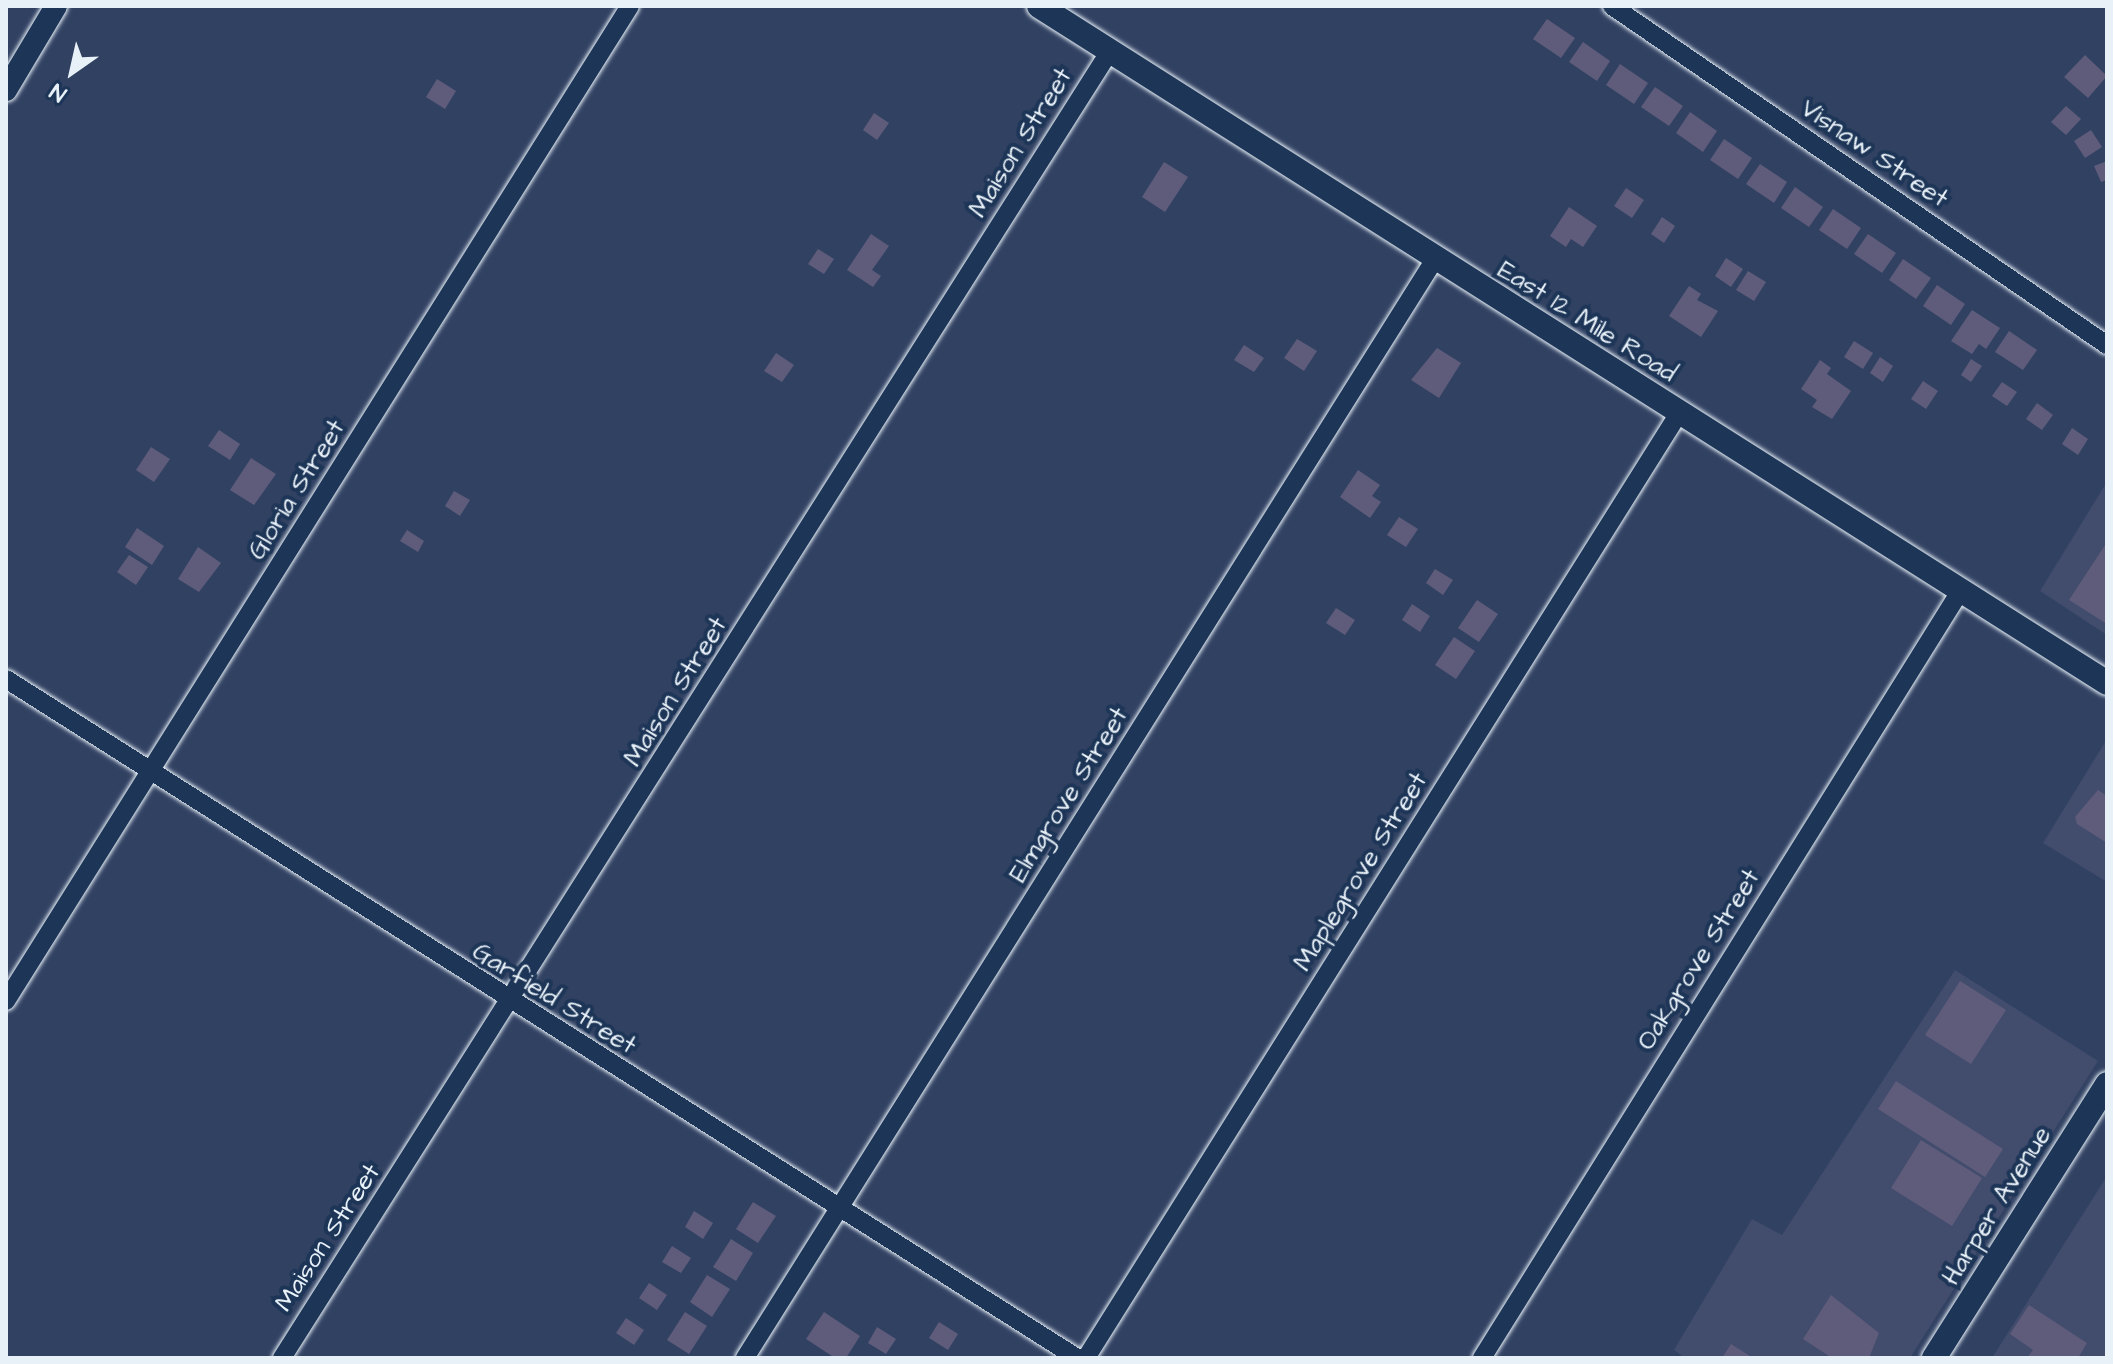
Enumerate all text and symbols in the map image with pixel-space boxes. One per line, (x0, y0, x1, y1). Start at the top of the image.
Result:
north arrow (32, 32, 112, 112)
street label: Maison Street (963, 63, 1079, 223)
text: N (44, 76, 73, 109)
street label: Visnaw Street (1794, 93, 1954, 215)
street label: East 12 Mile Road (1492, 254, 1682, 390)
street label: Gloria Street (242, 414, 352, 566)
street label: Maison Street (618, 612, 734, 772)
street label: Elmgrove Street (1003, 702, 1135, 888)
street label: Maplegrove Street (1287, 767, 1435, 977)
street label: Oakgrove Street (1631, 864, 1767, 1056)
street label: Garfield Street (466, 936, 642, 1062)
street label: Harper Avenue (1936, 1121, 2058, 1291)
street label: Maison Street (269, 1158, 387, 1318)

